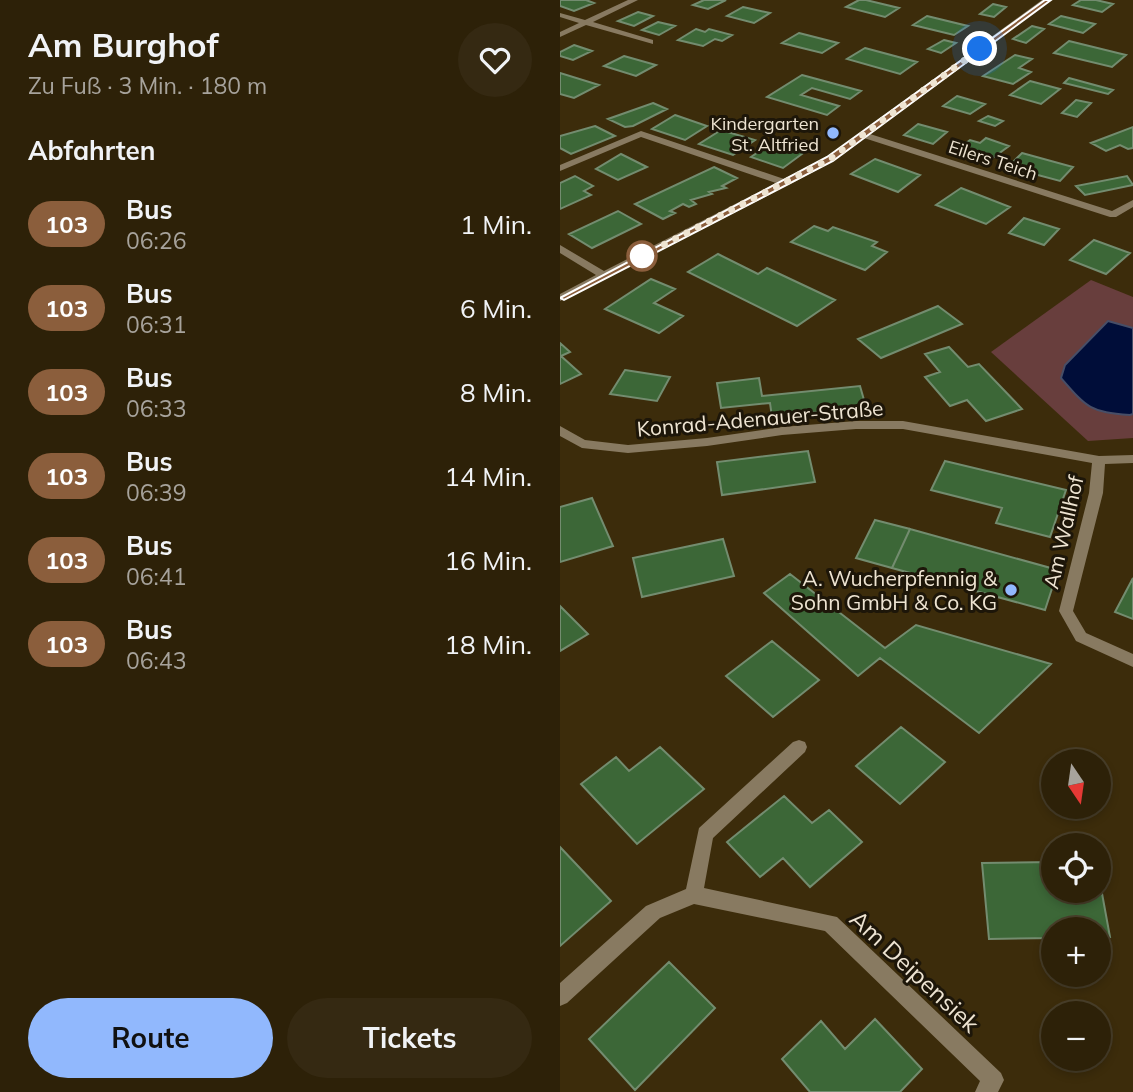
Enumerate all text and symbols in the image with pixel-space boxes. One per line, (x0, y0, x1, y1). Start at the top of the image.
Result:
button: heart (458, 23, 532, 97)
text: Am Burghof (28, 24, 219, 65)
your location (962, 31, 997, 66)
text: Zu Fuß · 3 Min. · 180 m (28, 71, 267, 100)
place label: Kindergarten St. Altfried (711, 112, 819, 156)
marker: Kindergarten St. Altfried (825, 125, 841, 141)
text: Abfahrten (28, 134, 155, 167)
street label: Eilers Teich (946, 135, 1040, 185)
text: Bus (126, 193, 172, 226)
text: 1 Min. (460, 208, 532, 241)
text: 103 (45, 209, 88, 239)
text: 06:26 (126, 226, 186, 255)
unlabelled marker (627, 241, 657, 271)
text: Bus (126, 277, 172, 310)
text: 6 Min. (460, 292, 532, 325)
text: 103 (45, 293, 88, 323)
text: 06:31 (126, 310, 186, 339)
text: Bus (126, 361, 172, 394)
text: 8 Min. (460, 376, 532, 409)
text: 103 (45, 377, 88, 407)
text: 06:33 (126, 394, 186, 423)
street label: Konrad-Adenauer-Straße (636, 394, 884, 442)
text: Bus (126, 445, 172, 478)
text: 14 Min. (444, 460, 532, 493)
text: 103 (45, 461, 88, 491)
street label: Am Wallhof (1037, 472, 1089, 591)
text: 06:39 (126, 478, 186, 507)
text: Bus (126, 529, 172, 562)
text: 16 Min. (444, 544, 532, 577)
text: 103 (45, 545, 88, 575)
text: 06:41 (126, 562, 186, 591)
place label: A. Wucherpfennig & Sohn GmbH & Co. KG (791, 565, 998, 615)
marker: A. Wucherpfennig & Sohn GmbH & Co. KG (1003, 582, 1019, 598)
text: Bus (126, 613, 172, 646)
text: 18 Min. (444, 628, 532, 661)
text: 103 (45, 629, 88, 659)
text: 06:43 (126, 646, 186, 675)
north arrow (1041, 749, 1111, 819)
map controls (1041, 749, 1111, 1071)
button: locate (1041, 833, 1111, 903)
street label: Am Deipensiek (844, 903, 986, 1039)
button: + (1041, 917, 1111, 987)
button: Route (28, 998, 273, 1078)
button: Tickets (287, 998, 532, 1078)
button: − (1041, 1001, 1111, 1071)

